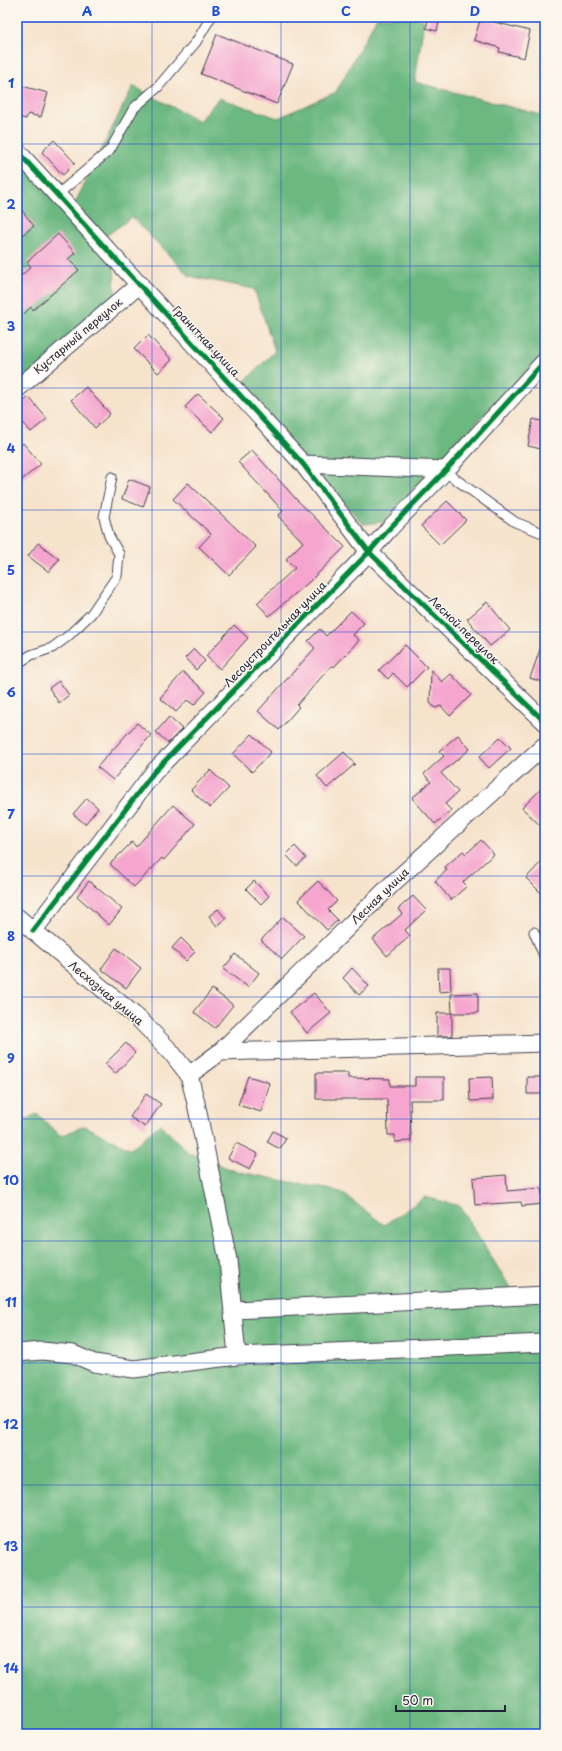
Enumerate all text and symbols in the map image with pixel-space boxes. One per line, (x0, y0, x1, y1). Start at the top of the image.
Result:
text: A (82, 1, 92, 20)
text: B (212, 1, 221, 20)
text: C (341, 1, 351, 20)
text: D (470, 1, 480, 20)
text: 1 (8, 73, 14, 92)
text: 2 (6, 194, 16, 213)
street label: Кустарный переулок (30, 293, 126, 378)
street label: Гранитная улица (169, 301, 244, 380)
text: 3 (7, 316, 16, 335)
text: 4 (7, 438, 16, 457)
text: 5 (7, 560, 15, 579)
street label: Лесоустроительная улица (219, 577, 330, 690)
street label: Лесной переулок (425, 592, 504, 668)
text: 6 (6, 682, 16, 701)
text: 7 (7, 804, 15, 823)
street label: Лесная улица (347, 863, 413, 928)
text: 8 (7, 926, 15, 945)
street label: Лесхозная улица (65, 956, 148, 1029)
text: 9 (7, 1048, 15, 1067)
text: 10 (3, 1170, 19, 1189)
text: 11 (5, 1292, 17, 1311)
text: 12 (3, 1414, 19, 1433)
text: 13 (4, 1536, 19, 1555)
text: 14 (3, 1658, 19, 1677)
scale bar (396, 1687, 505, 1713)
text: 50 m (402, 1691, 433, 1709)

